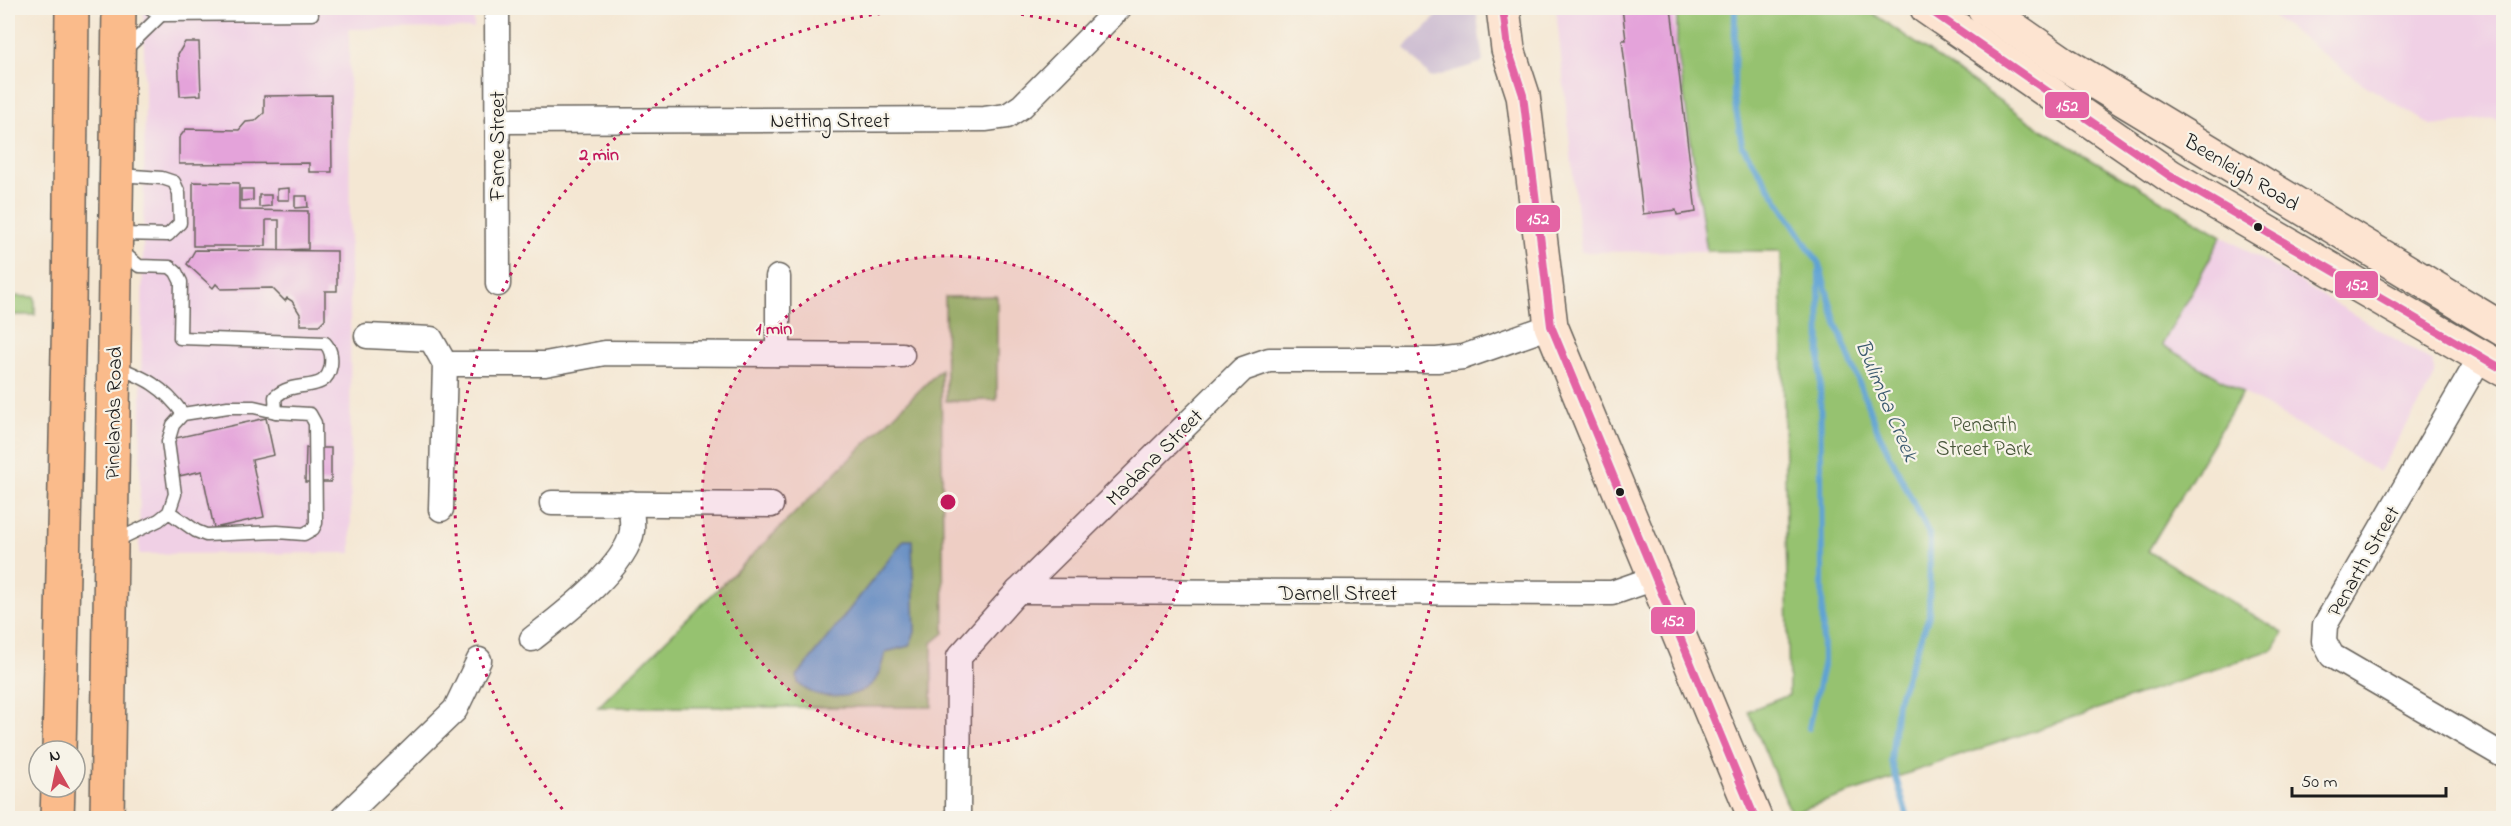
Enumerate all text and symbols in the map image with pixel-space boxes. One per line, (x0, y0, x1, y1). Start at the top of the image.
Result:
street label: Farne Street (484, 91, 514, 202)
line badge: 152 (2044, 91, 2090, 119)
text: 152 (2056, 95, 2078, 119)
street label: Netting Street (770, 107, 890, 139)
street label: Beenleigh Road (2176, 127, 2304, 222)
text: 2 min (578, 143, 619, 169)
line badge: 152 (1515, 204, 1561, 233)
text: 152 (1527, 208, 1549, 232)
unlabelled marker (2252, 221, 2264, 233)
line badge: 152 (2334, 270, 2379, 299)
text: 152 (2346, 274, 2368, 298)
text: 1 min (756, 317, 792, 343)
water label: Bulimba Creek (1845, 335, 1926, 468)
street label: Pinelands Road (99, 346, 131, 480)
street label: Madana Street (1100, 403, 1211, 514)
park label: Penarth Street Park (1936, 411, 2033, 465)
unlabelled marker (1614, 486, 1626, 498)
centre of rings (938, 492, 958, 512)
street label: Penarth Street (2321, 501, 2409, 623)
street label: Darnell Street (1278, 580, 1397, 610)
line badge: 152 (1650, 606, 1696, 635)
text: 152 (1662, 610, 1684, 634)
north arrow (27, 739, 87, 799)
text: N (48, 743, 62, 769)
scale bar (2292, 760, 2446, 798)
text: 50 m (2301, 770, 2338, 796)

